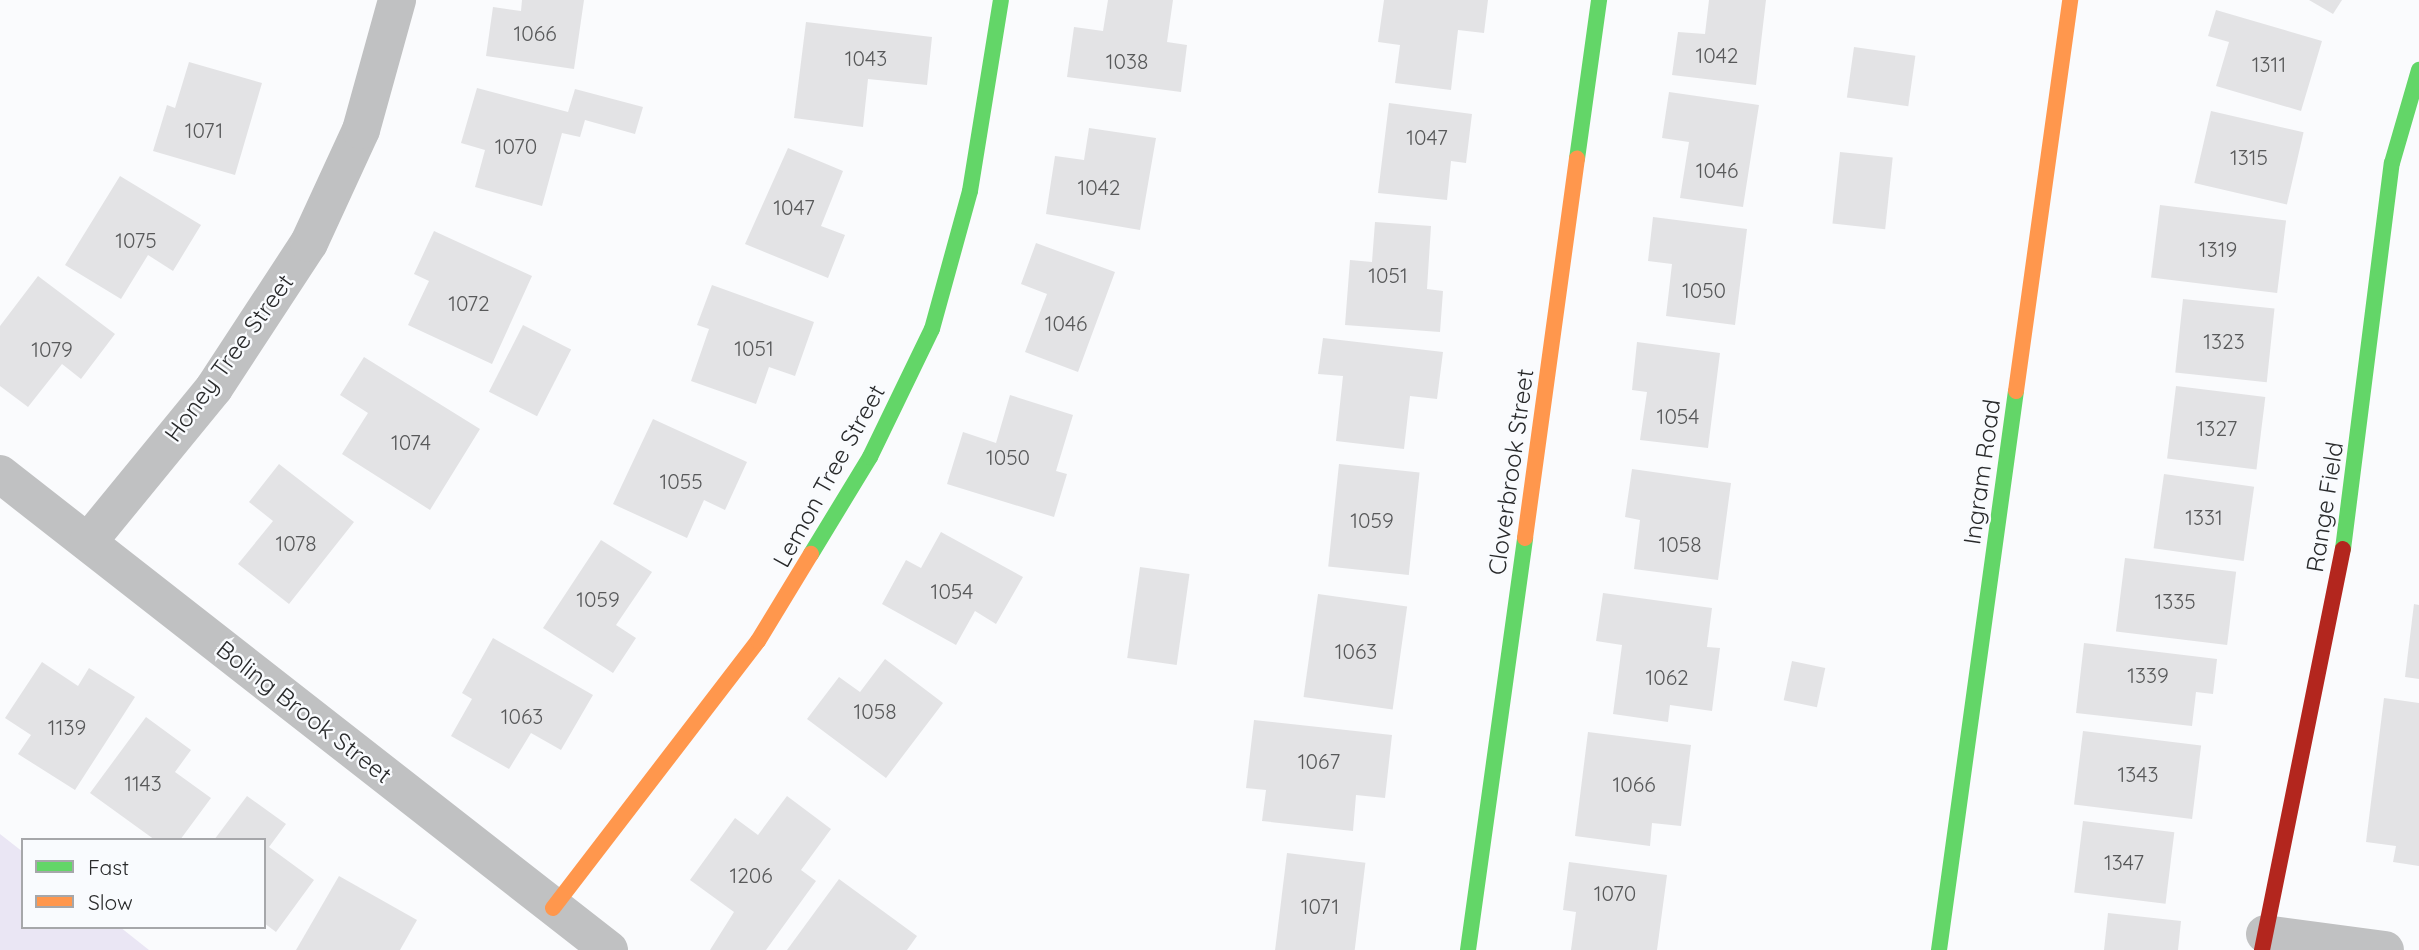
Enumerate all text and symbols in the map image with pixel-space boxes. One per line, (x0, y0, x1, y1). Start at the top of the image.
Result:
house number: 1066 (514, 20, 556, 46)
house number: 1042 (1696, 42, 1738, 68)
house number: 1043 (845, 45, 887, 71)
house number: 1038 (1106, 48, 1148, 74)
house number: 1311 (2252, 51, 2286, 77)
house number: 1071 (185, 117, 223, 143)
house number: 1047 (1406, 124, 1448, 150)
house number: 1070 (495, 133, 537, 159)
house number: 1315 (2230, 144, 2268, 170)
house number: 1046 (1696, 157, 1738, 183)
house number: 1042 (1078, 174, 1120, 200)
house number: 1047 (773, 194, 815, 220)
house number: 1075 (115, 227, 157, 253)
house number: 1319 (2199, 236, 2237, 262)
house number: 1051 (1368, 262, 1408, 288)
street label: Honey Tree Street (158, 269, 300, 447)
house number: 1050 (1682, 277, 1726, 303)
house number: 1072 (448, 290, 490, 316)
house number: 1046 (1045, 310, 1087, 336)
house number: 1323 (2203, 328, 2245, 354)
house number: 1051 (734, 335, 774, 361)
house number: 1079 (31, 336, 73, 362)
street label: Cloverbrook Street (1482, 367, 1540, 577)
street label: Lemon Tree Street (767, 380, 891, 572)
street label: Ingram Road (1958, 398, 2006, 546)
house number: 1054 (1657, 403, 1699, 429)
house number: 1327 (2197, 415, 2237, 441)
house number: 1074 (391, 429, 431, 455)
street label: Range Field (2301, 440, 2349, 574)
house number: 1050 (986, 444, 1030, 470)
house number: 1055 (659, 468, 703, 494)
house number: 1331 (2185, 504, 2223, 530)
house number: 1059 (1350, 507, 1394, 533)
house number: 1078 (275, 530, 317, 556)
house number: 1058 (1658, 531, 1702, 557)
house number: 1054 (931, 578, 973, 604)
house number: 1059 (576, 586, 620, 612)
house number: 1335 (2154, 588, 2196, 614)
street label: Boling Brook Street (211, 635, 397, 789)
house number: 1063 (1335, 638, 1377, 664)
house number: 1339 (2127, 662, 2169, 688)
house number: 1062 (1645, 664, 1689, 690)
house number: 1058 (853, 698, 897, 724)
house number: 1063 (501, 703, 543, 729)
house number: 1139 (48, 714, 86, 740)
house number: 1067 (1298, 748, 1340, 774)
house number: 1343 (2118, 761, 2158, 787)
house number: 1143 (124, 770, 162, 796)
house number: 1066 (1613, 771, 1655, 797)
legend (21, 838, 266, 929)
house number: 1347 (2104, 849, 2144, 875)
text: Fast (88, 854, 129, 880)
house number: 1206 (729, 862, 773, 888)
house number: 1070 (1594, 880, 1636, 906)
text: Slow (88, 889, 133, 915)
house number: 1071 (1301, 893, 1339, 919)

